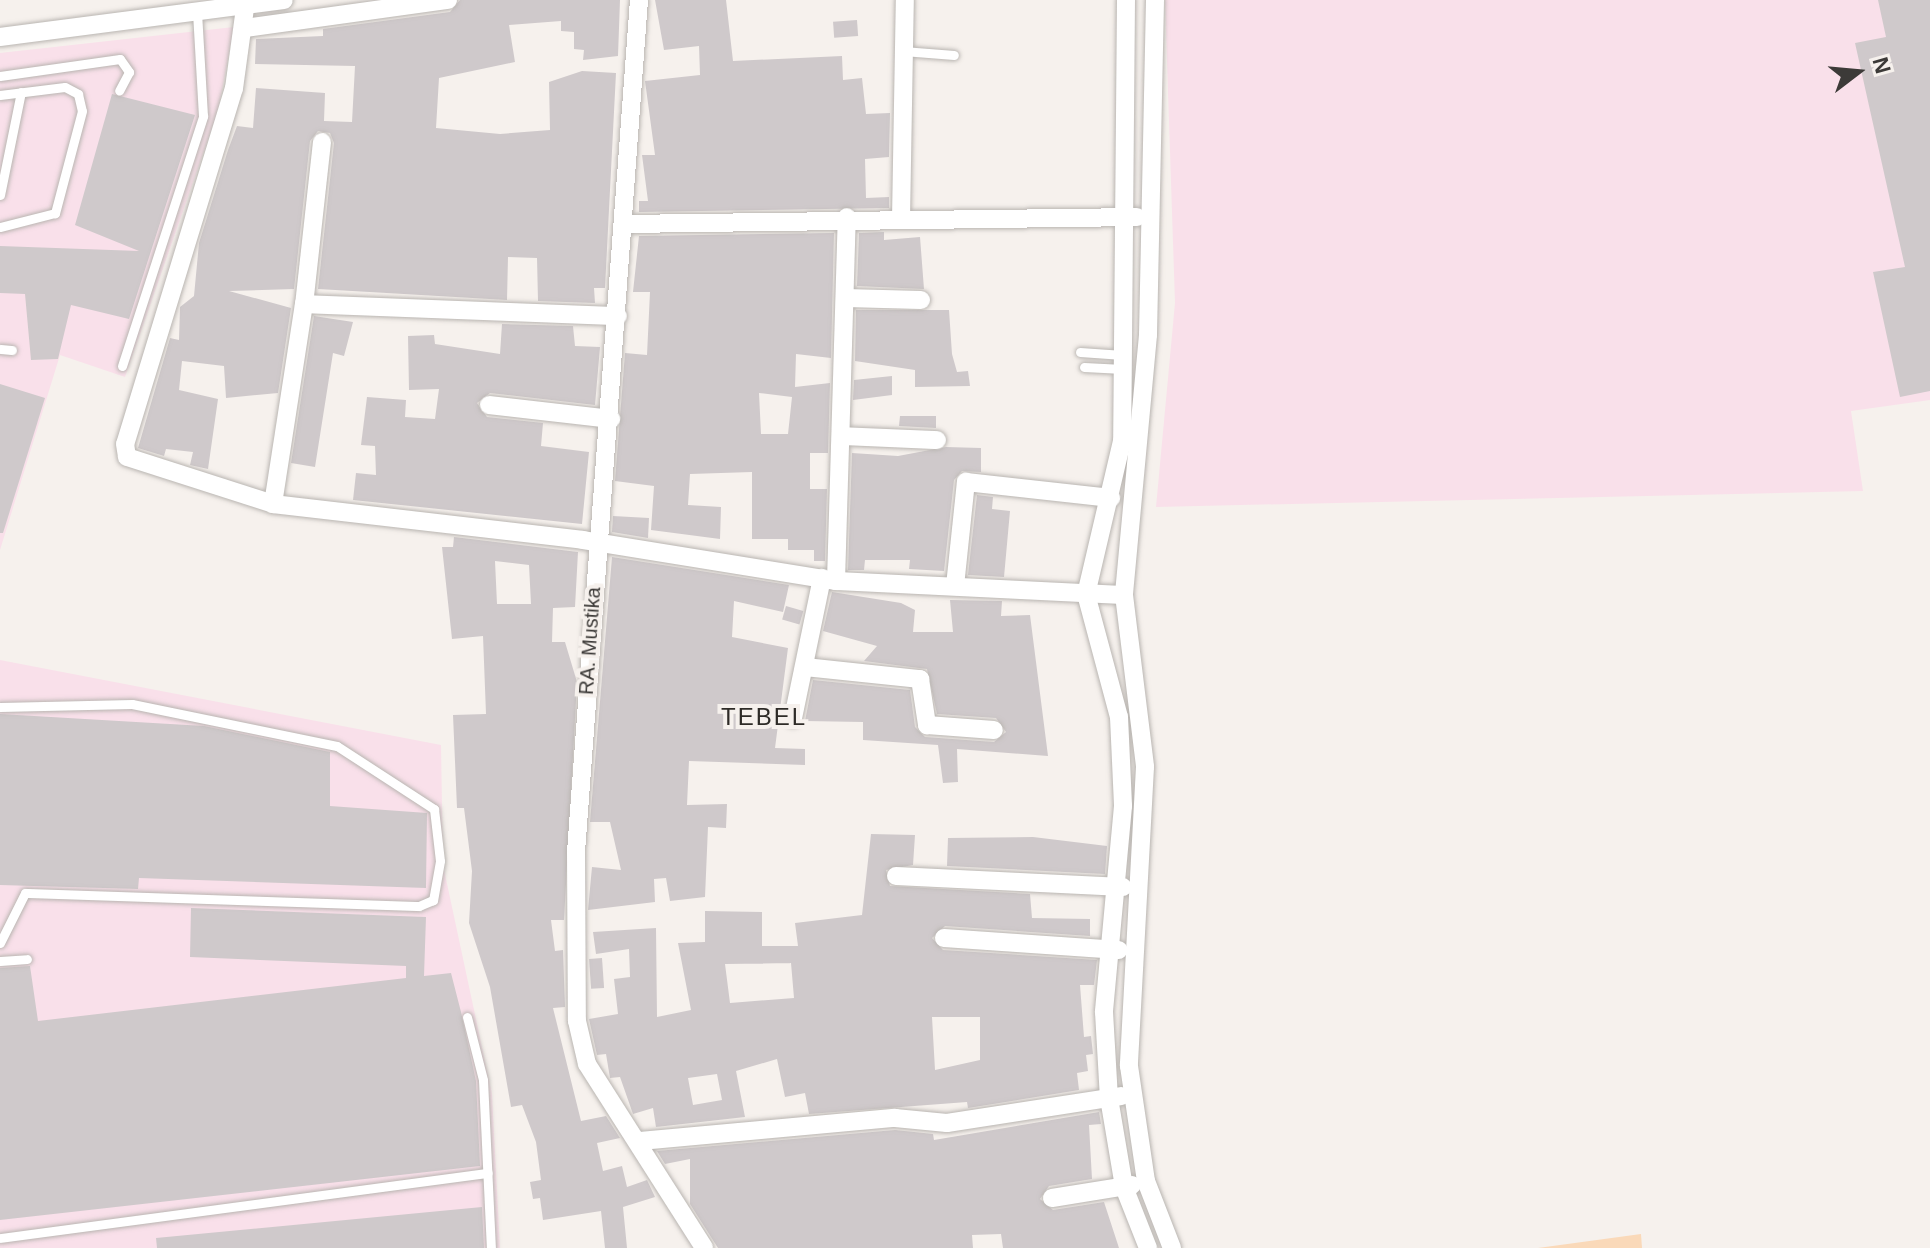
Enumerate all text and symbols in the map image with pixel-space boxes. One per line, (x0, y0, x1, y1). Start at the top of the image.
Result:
north arrow (1818, 32, 1898, 112)
text: N (1867, 54, 1896, 76)
street label: RA. Mustika (574, 586, 606, 696)
district label: TEBEL (721, 703, 807, 731)

